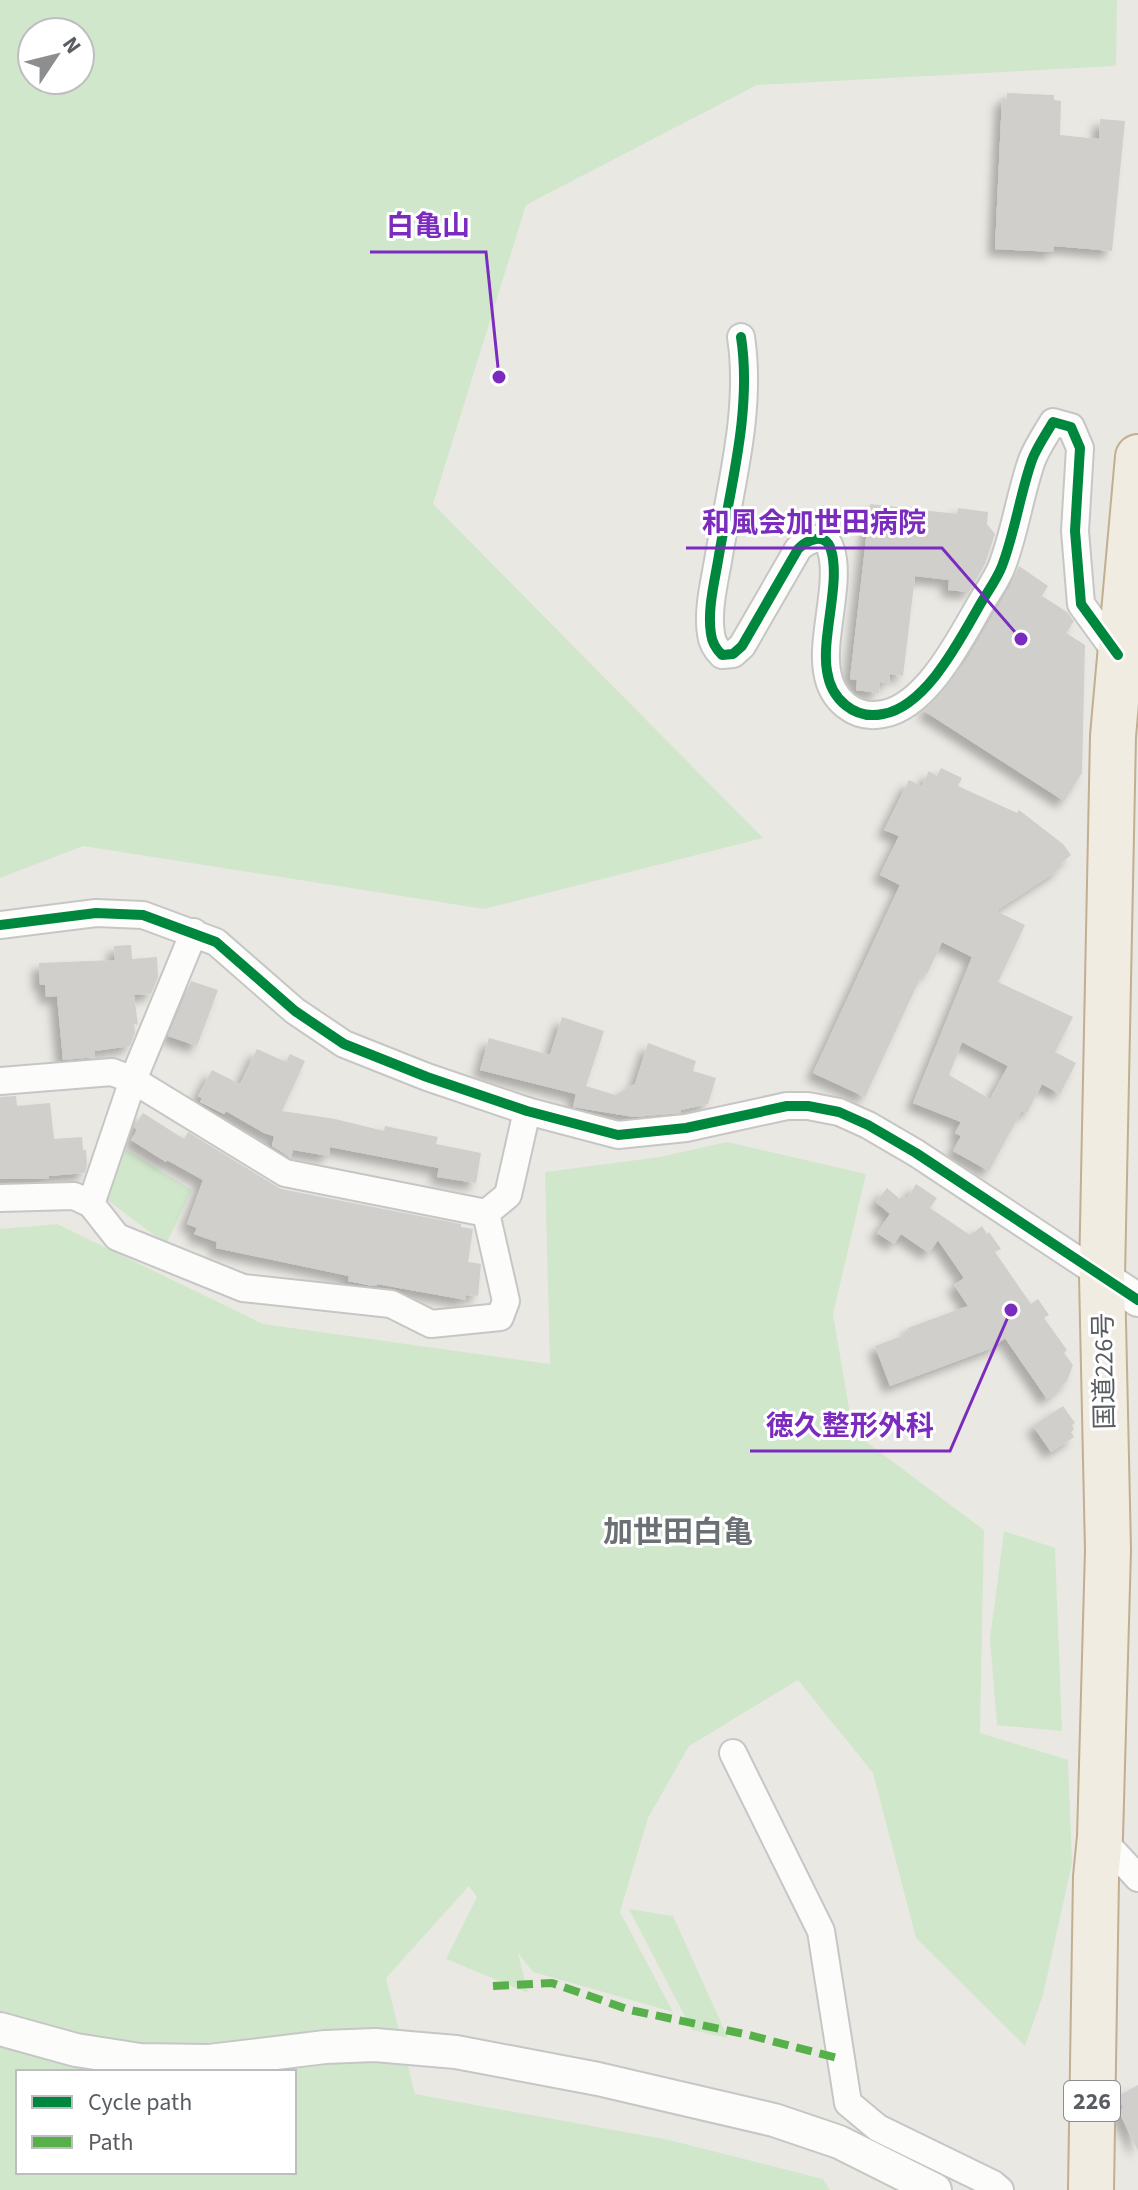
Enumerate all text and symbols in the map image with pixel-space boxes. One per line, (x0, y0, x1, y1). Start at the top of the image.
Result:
north arrow (16, 16, 96, 96)
text: N (54, 30, 89, 60)
callout: 白亀山 (370, 200, 486, 252)
text: 白亀山 (386, 206, 470, 246)
callout: 和風会加世田病院 (686, 496, 942, 548)
text: 和風会加世田病院 (702, 503, 926, 543)
street label: 国道226号 (1084, 1312, 1124, 1430)
callout: 徳久整形外科 (750, 1399, 950, 1451)
text: 徳久整形外科 (766, 1406, 934, 1446)
district label: 加世田白亀 (603, 1511, 753, 1554)
legend (16, 2070, 296, 2174)
road number: 226 (1064, 2081, 1120, 2121)
text: Cycle path (88, 2085, 192, 2120)
text: Path (88, 2125, 134, 2160)

